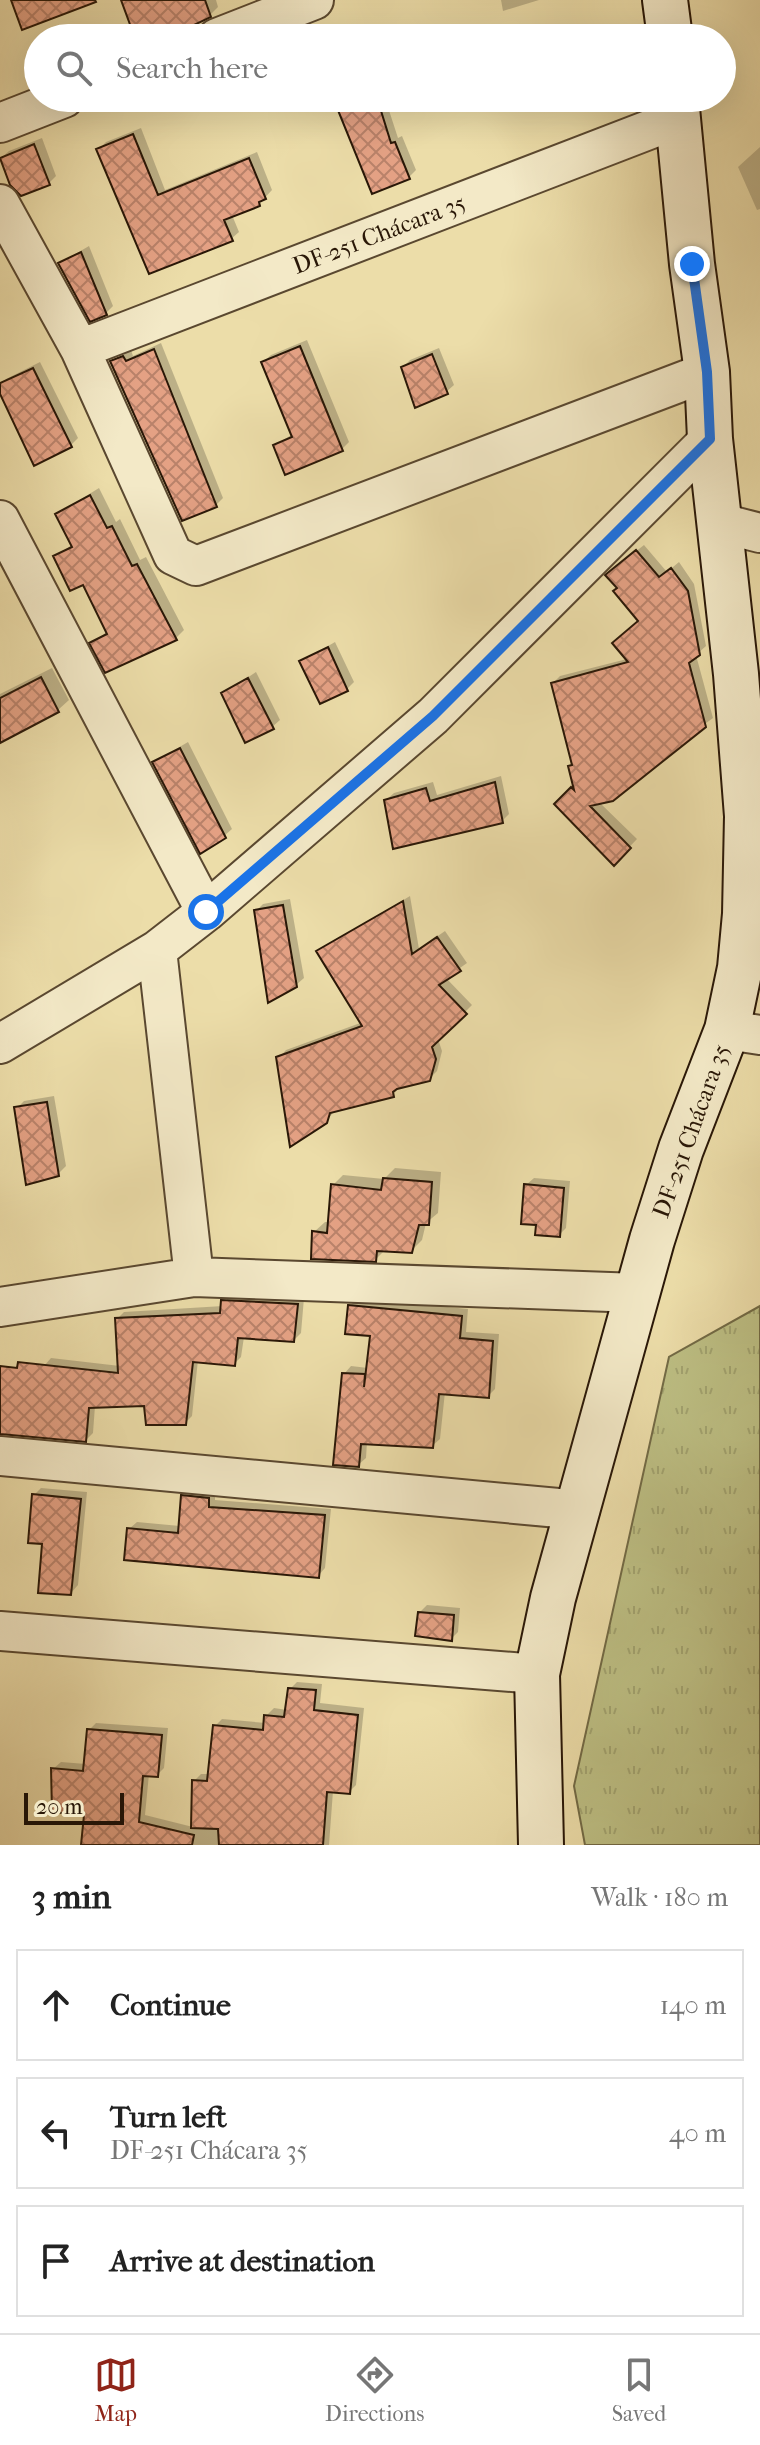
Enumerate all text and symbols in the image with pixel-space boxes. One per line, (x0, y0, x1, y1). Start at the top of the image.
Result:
search box (24, 24, 736, 112)
icon: search (52, 46, 96, 90)
text: Search here (116, 51, 268, 86)
street label: DF-251 Chácara 35 (289, 188, 469, 280)
route end (674, 246, 710, 282)
route start (188, 894, 224, 930)
street label: DF-251 Chácara 35 (647, 1040, 735, 1222)
scale bar (24, 1789, 124, 1825)
text: 20 m (36, 1794, 82, 1820)
text: 3 min (32, 1877, 111, 1917)
text: Walk · 180 m (591, 1882, 728, 1913)
icon: ahead (34, 1983, 78, 2027)
text: Continue (110, 1988, 231, 2023)
text: 140 m (660, 1990, 726, 2021)
text: Turn left (110, 2100, 227, 2135)
icon: left (34, 2111, 78, 2155)
text: 40 m (669, 2118, 726, 2149)
text: DF-251 Chácara 35 (110, 2135, 308, 2166)
icon: arrive (34, 2239, 78, 2283)
text: Arrive at destination (110, 2244, 375, 2279)
tab: Map (94, 2353, 138, 2427)
tab: Directions (325, 2353, 424, 2427)
tab: Saved (612, 2353, 666, 2427)

